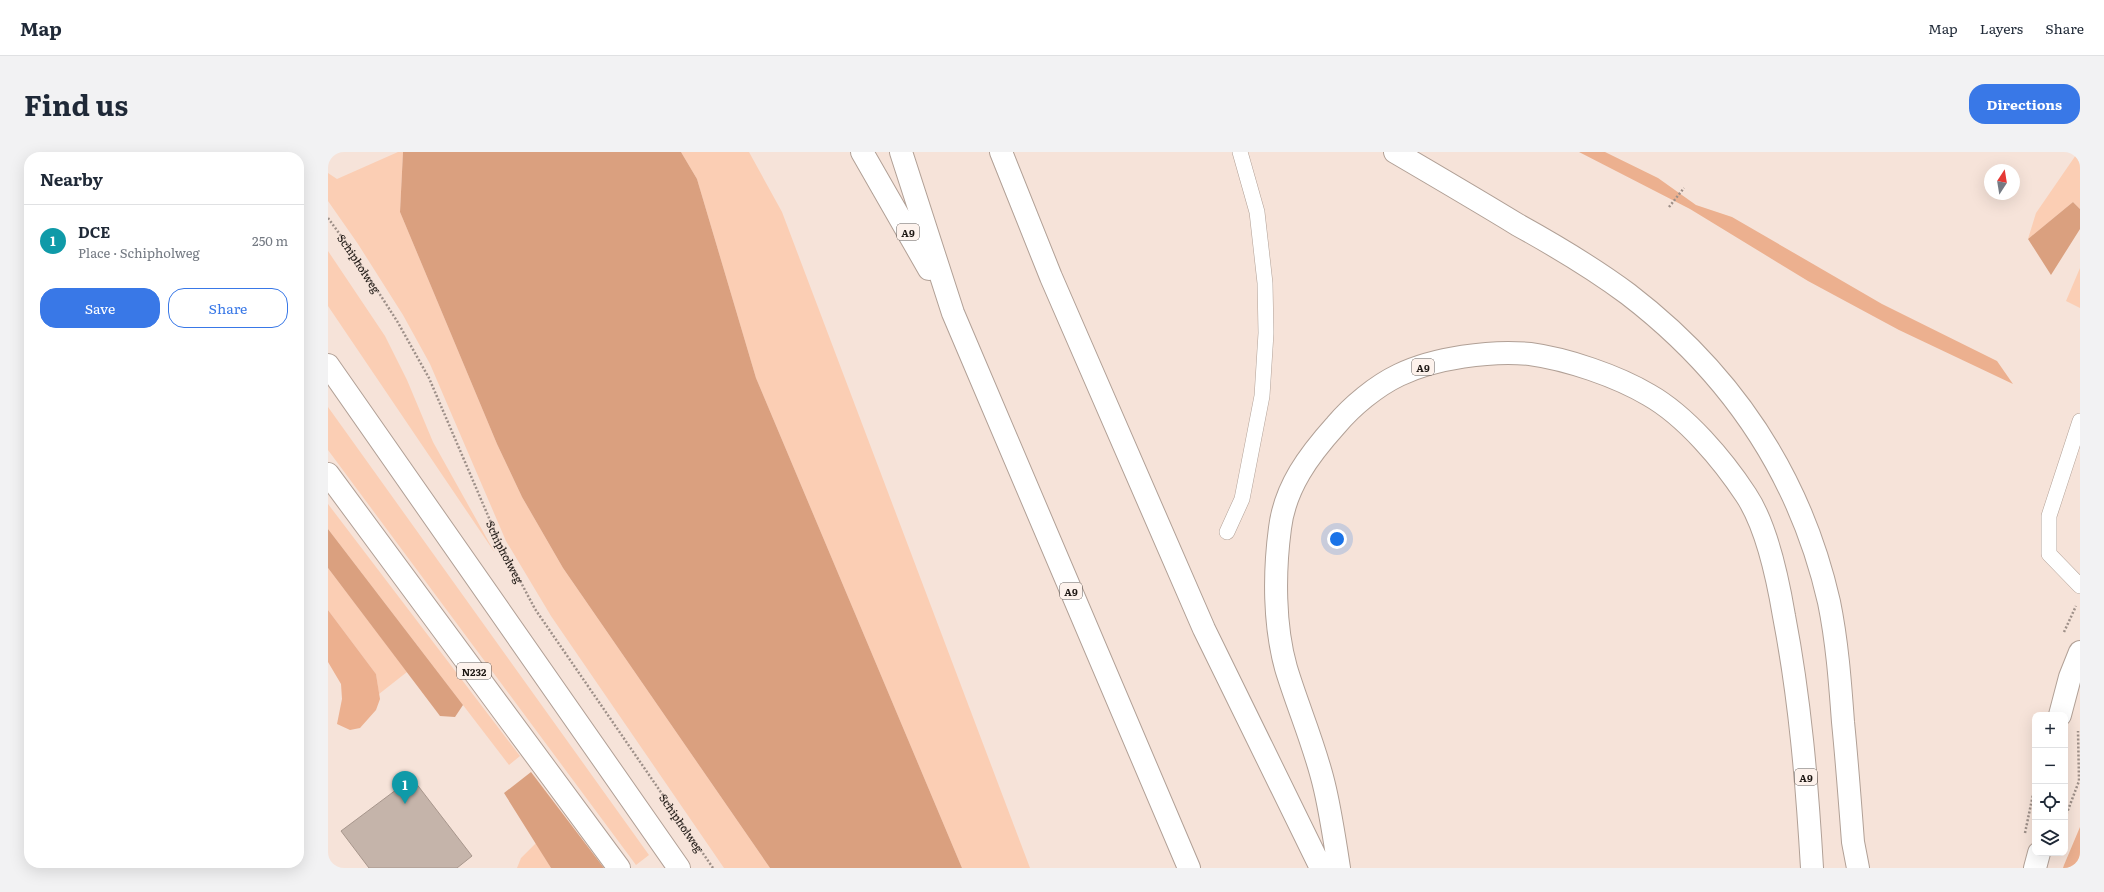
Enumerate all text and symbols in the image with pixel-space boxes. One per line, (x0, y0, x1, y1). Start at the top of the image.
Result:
text: Map (20, 14, 62, 42)
text: Map (1928, 18, 1958, 38)
text: Layers (1980, 18, 2023, 38)
text: Share (2045, 18, 2084, 38)
text: Find us (24, 83, 128, 125)
button: Directions (1969, 84, 2080, 124)
north arrow (1984, 164, 2020, 200)
text: Nearby (40, 166, 103, 191)
text: DCE (78, 220, 110, 243)
road number: A9 (897, 224, 919, 240)
street label: Schipholweg (334, 230, 385, 296)
text: 1 (50, 231, 56, 250)
text: 250 m (252, 231, 288, 250)
text: Place · Schipholweg (78, 243, 200, 262)
button: Save (40, 288, 160, 328)
button: Share (168, 288, 288, 328)
road number: A9 (1412, 359, 1434, 375)
street label: Schipholweg (483, 518, 528, 586)
your location (1327, 529, 1347, 549)
road number: A9 (1060, 583, 1082, 599)
road number: N232 (457, 663, 491, 679)
map controls (2032, 712, 2068, 856)
button: + (2032, 712, 2068, 748)
button: − (2032, 748, 2068, 784)
road number: A9 (1795, 769, 1817, 785)
pin: 1 (392, 771, 418, 804)
button: locate (2032, 784, 2068, 820)
street label: Schipholweg (656, 790, 708, 856)
button: layers (2032, 820, 2068, 856)

